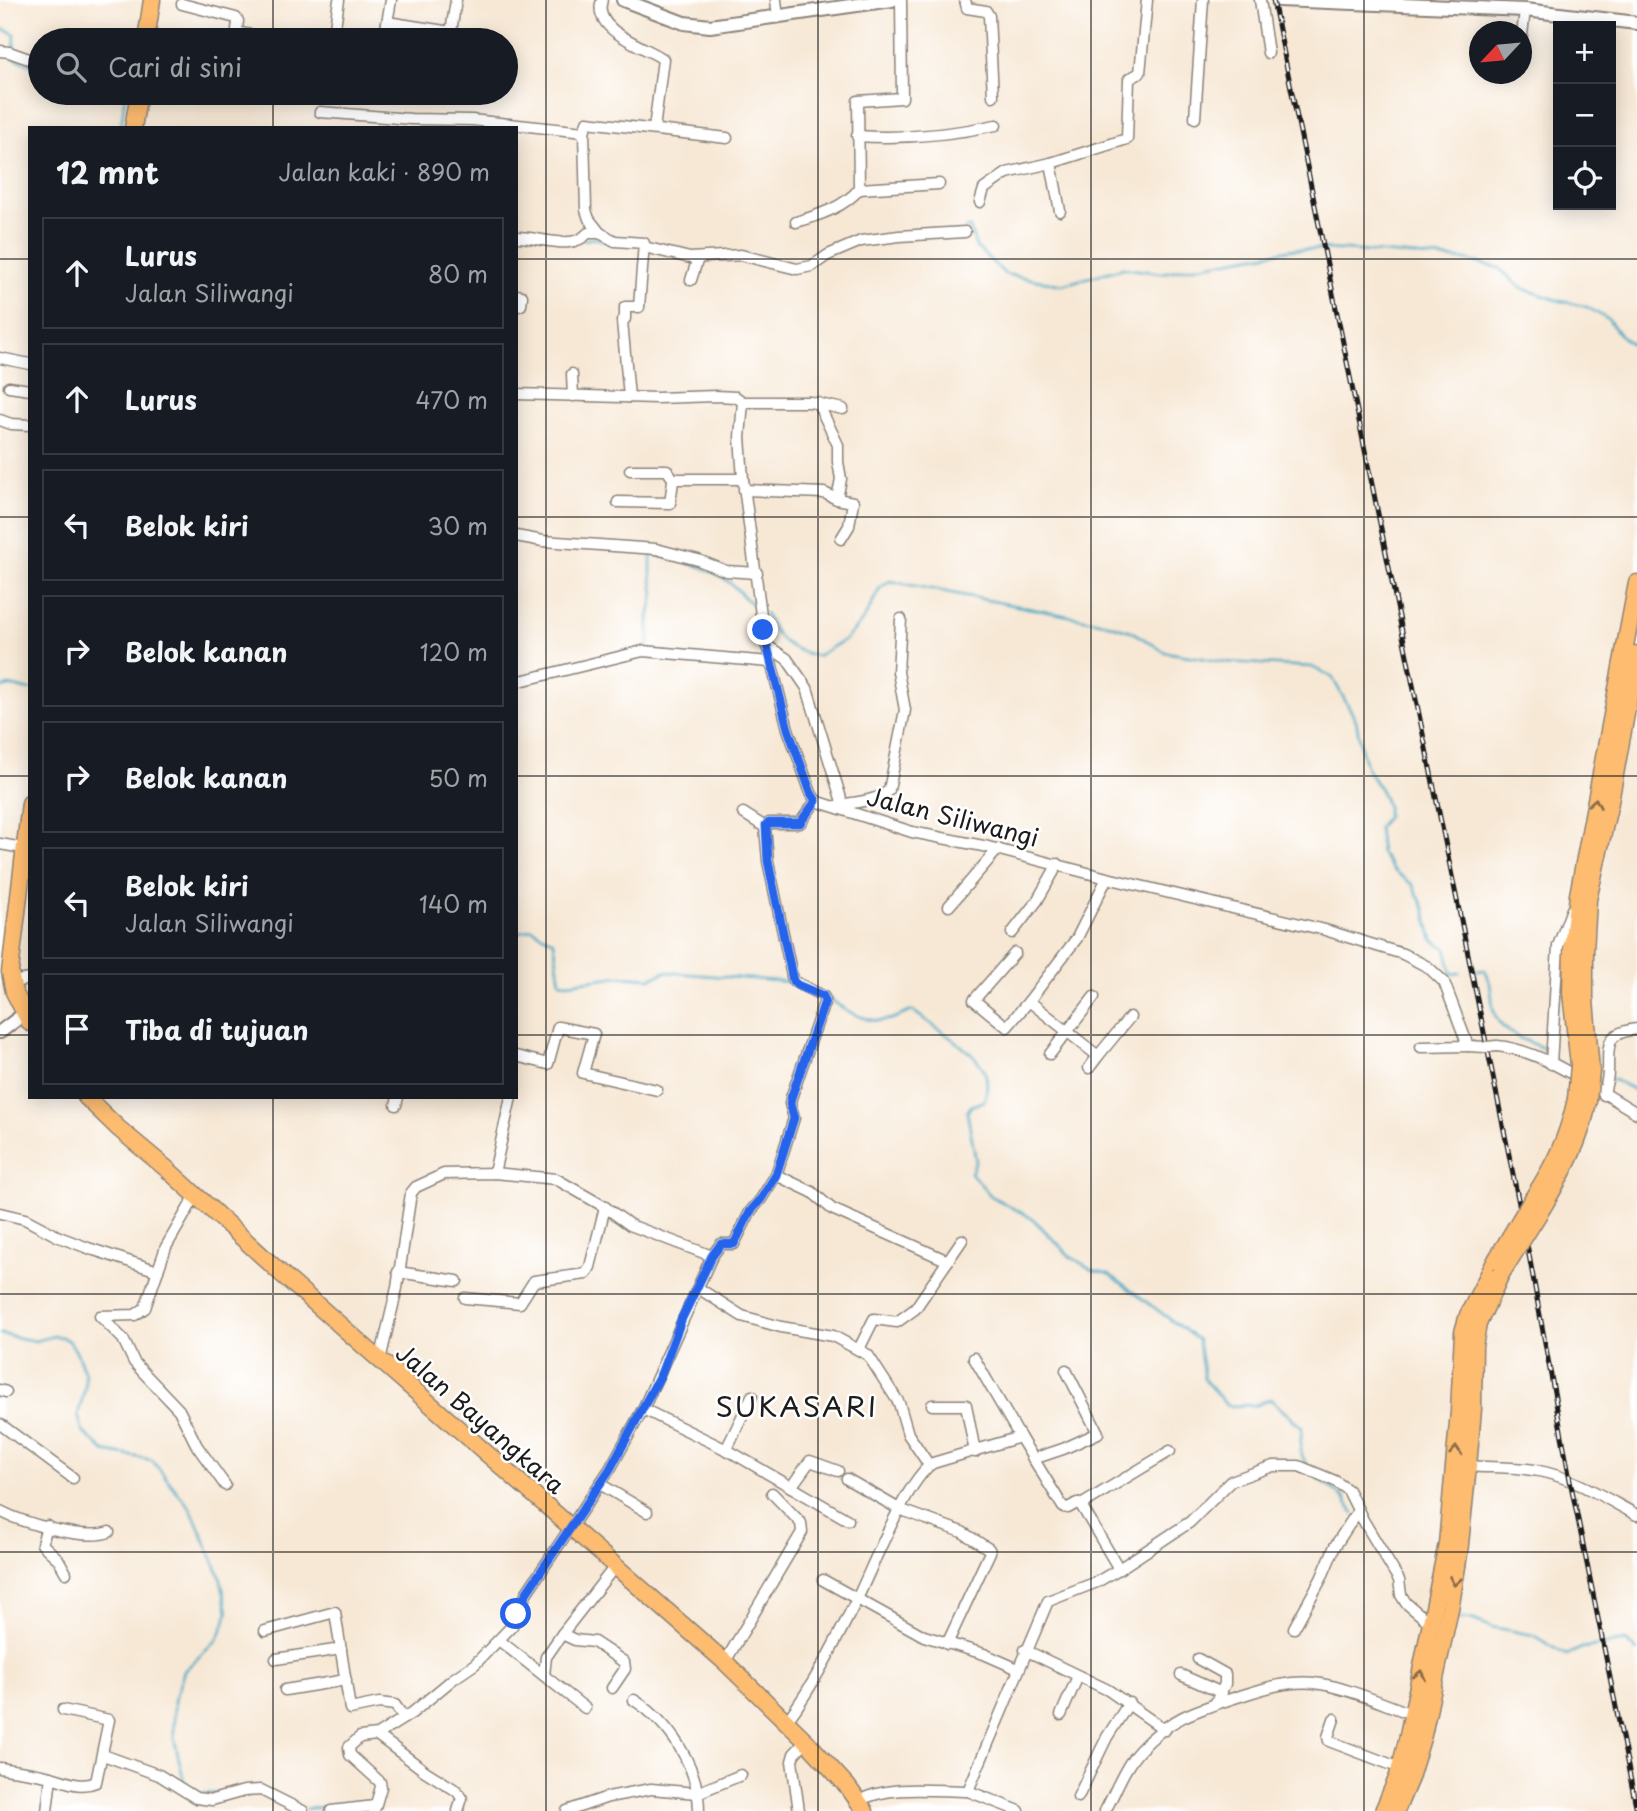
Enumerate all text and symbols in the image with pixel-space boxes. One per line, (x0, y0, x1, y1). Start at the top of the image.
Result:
north arrow (1469, 21, 1532, 84)
map controls (1553, 21, 1616, 210)
button: + (1553, 21, 1616, 84)
search box (28, 28, 518, 105)
text: Cari di sini (108, 47, 242, 86)
icon: search (52, 48, 90, 86)
button: − (1553, 84, 1616, 147)
button: locate (1553, 147, 1616, 210)
text: 12 mnt (56, 149, 159, 194)
text: Jalan kaki · 890 m (278, 154, 490, 189)
text: Lurus (125, 236, 197, 275)
icon: ahead (58, 254, 96, 292)
text: 80 m (428, 256, 488, 291)
text: Jalan Siliwangi (125, 275, 294, 310)
icon: ahead (58, 380, 96, 418)
text: Lurus (125, 380, 197, 419)
text: 470 m (415, 382, 488, 417)
icon: left (58, 506, 96, 544)
text: Belok kiri (125, 506, 248, 545)
text: 30 m (427, 508, 488, 543)
route end (747, 614, 778, 645)
icon: right (58, 632, 96, 670)
text: Belok kanan (125, 632, 287, 671)
text: 120 m (420, 634, 488, 669)
icon: right (58, 758, 96, 796)
text: Belok kanan (125, 758, 287, 797)
text: 50 m (428, 760, 488, 795)
street label: Jalan Siliwangi (863, 777, 1043, 855)
one-way arrow (1587, 797, 1602, 809)
text: Belok kiri (125, 866, 248, 905)
icon: left (58, 884, 96, 922)
text: 140 m (419, 886, 488, 921)
text: Jalan Siliwangi (125, 905, 294, 940)
icon: arrive (58, 1010, 96, 1048)
text: Tiba di tujuan (125, 1010, 309, 1049)
street label: Jalan Bayangkara (389, 1334, 574, 1502)
district label: SUKASARI (715, 1384, 879, 1427)
one-way arrow (1448, 1445, 1463, 1456)
one-way arrow (1448, 1575, 1463, 1587)
route start (500, 1598, 531, 1629)
one-way arrow (1411, 1669, 1426, 1681)

